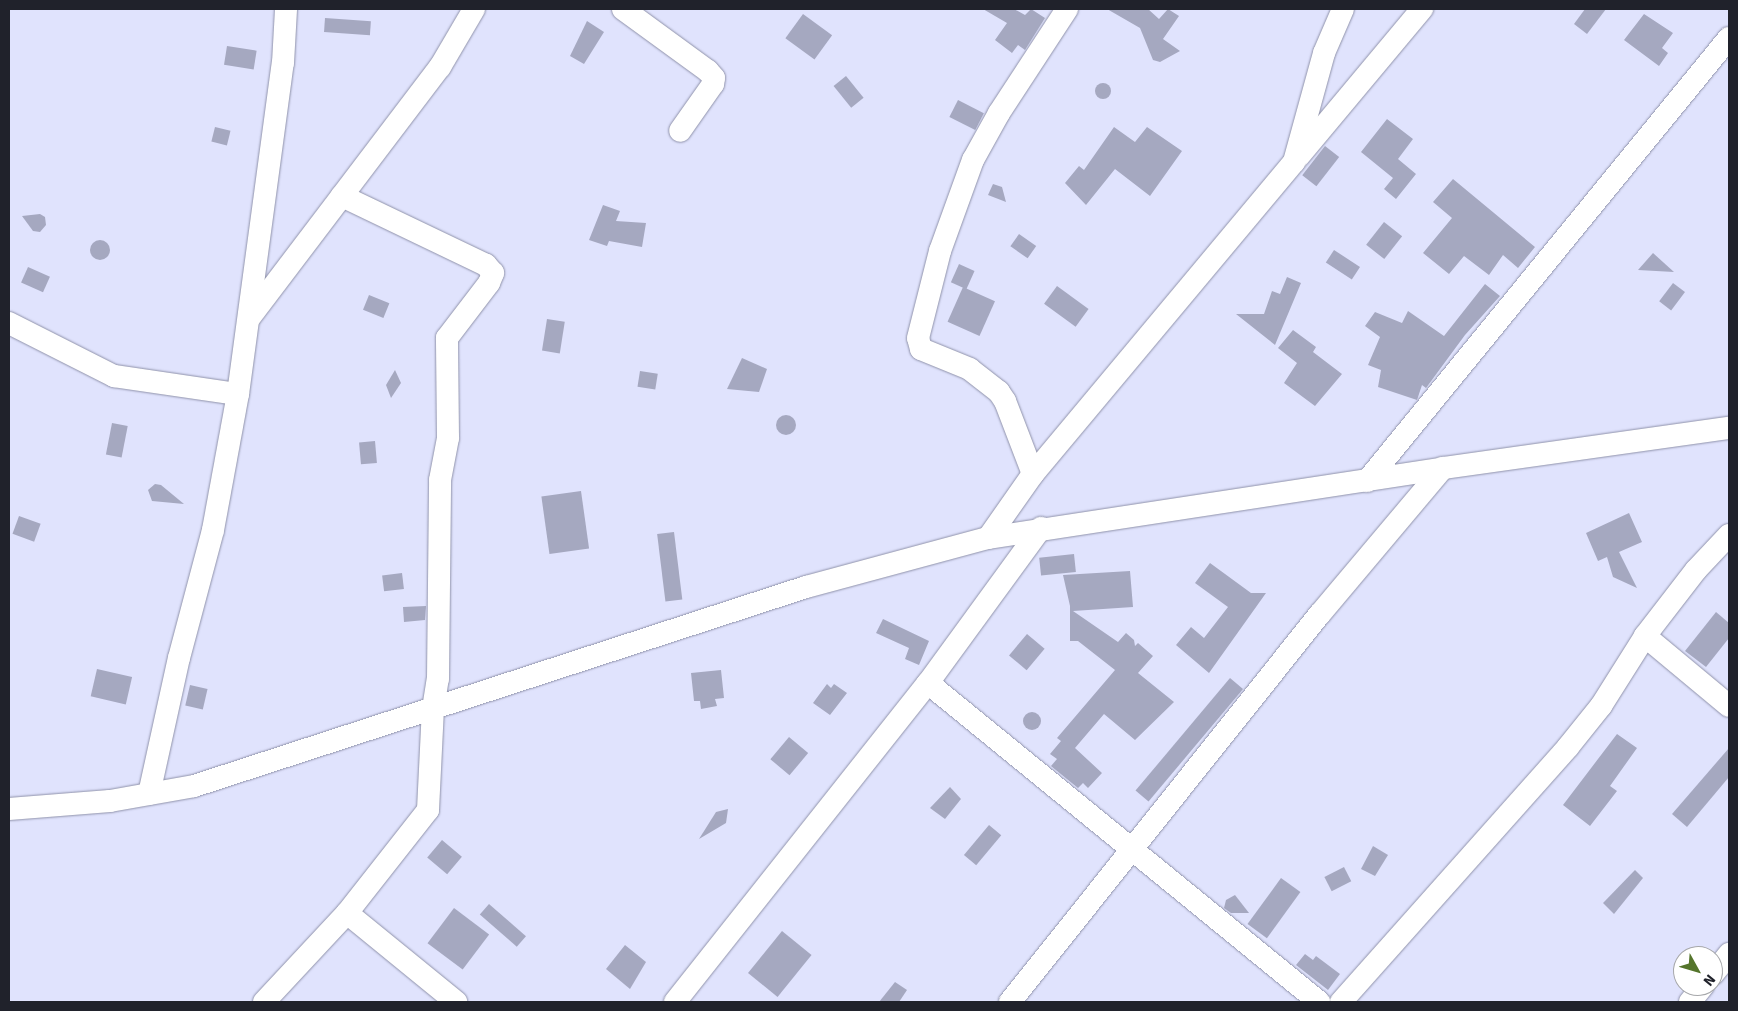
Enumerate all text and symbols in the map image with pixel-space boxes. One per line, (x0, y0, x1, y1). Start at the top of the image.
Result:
north arrow (1673, 946, 1723, 996)
text: N (1700, 971, 1719, 989)

